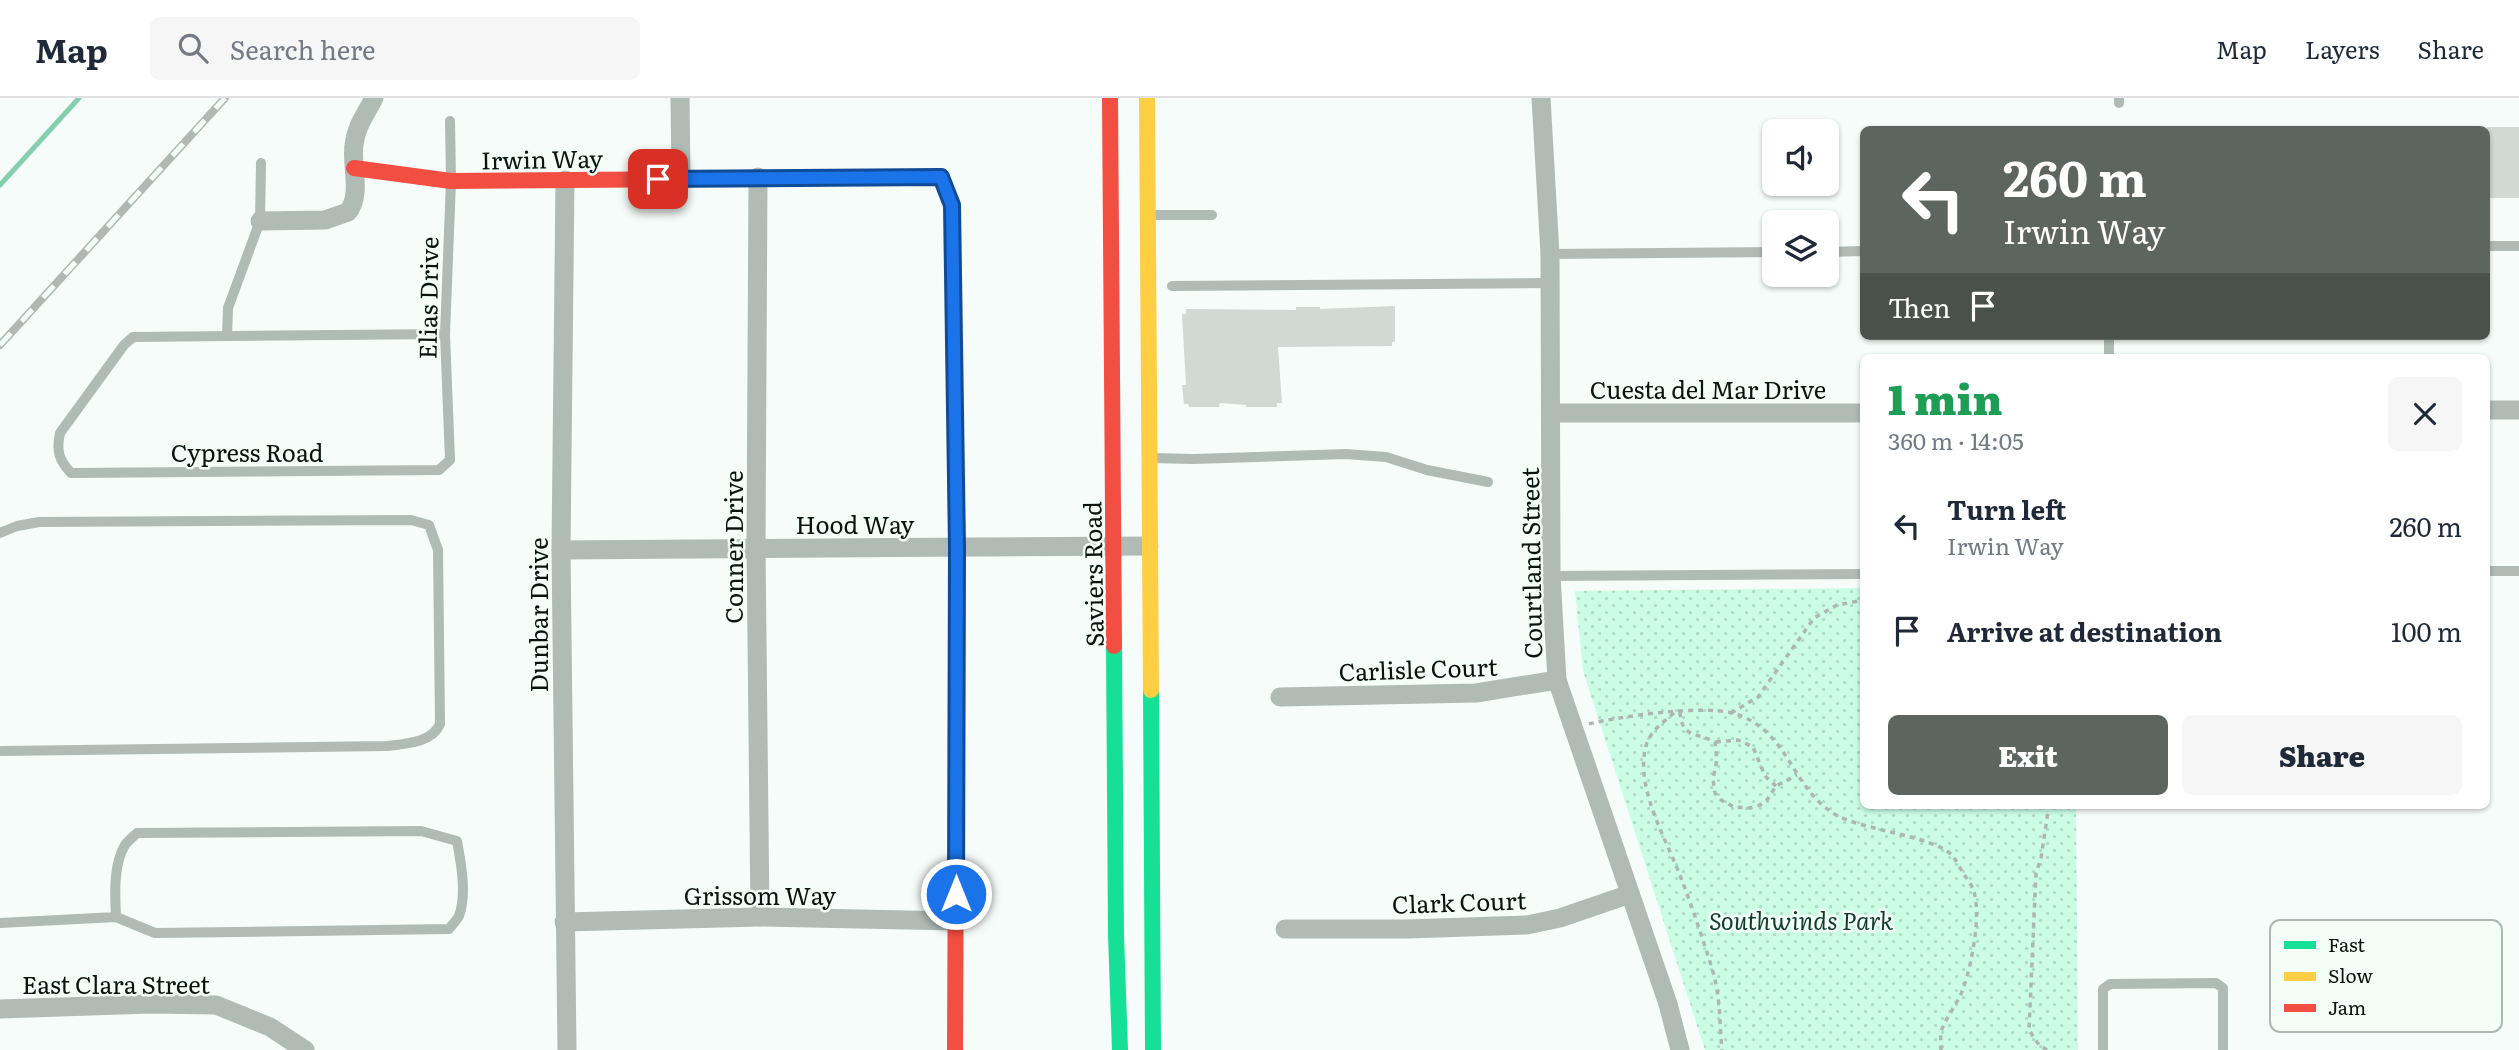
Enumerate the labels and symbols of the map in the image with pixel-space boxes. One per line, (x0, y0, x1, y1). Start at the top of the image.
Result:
street label: Irwin Way (481, 139, 603, 177)
pin (628, 149, 688, 209)
street label: Elias Drive (408, 236, 446, 360)
street label: Cuesta del Mar Drive (1590, 371, 1826, 406)
street label: Cypress Road (171, 434, 324, 469)
street label: Courtland Street (1511, 467, 1549, 659)
street label: Conner Drive (715, 470, 750, 624)
street label: Saviers Road (1073, 501, 1111, 647)
street label: Hood Way (796, 506, 915, 541)
street label: Dunbar Drive (520, 537, 555, 693)
street label: Carlisle Court (1338, 648, 1498, 688)
position arrow (919, 857, 993, 931)
street label: Grissom Way (684, 877, 836, 912)
street label: Clark Court (1391, 881, 1527, 921)
park label: Southwinds Park (1709, 902, 1894, 937)
legend (2270, 920, 2502, 1032)
text: Fast (2328, 930, 2365, 958)
text: Slow (2328, 961, 2373, 989)
street label: East Clara Street (22, 966, 210, 1001)
text: Jam (2328, 993, 2366, 1021)

